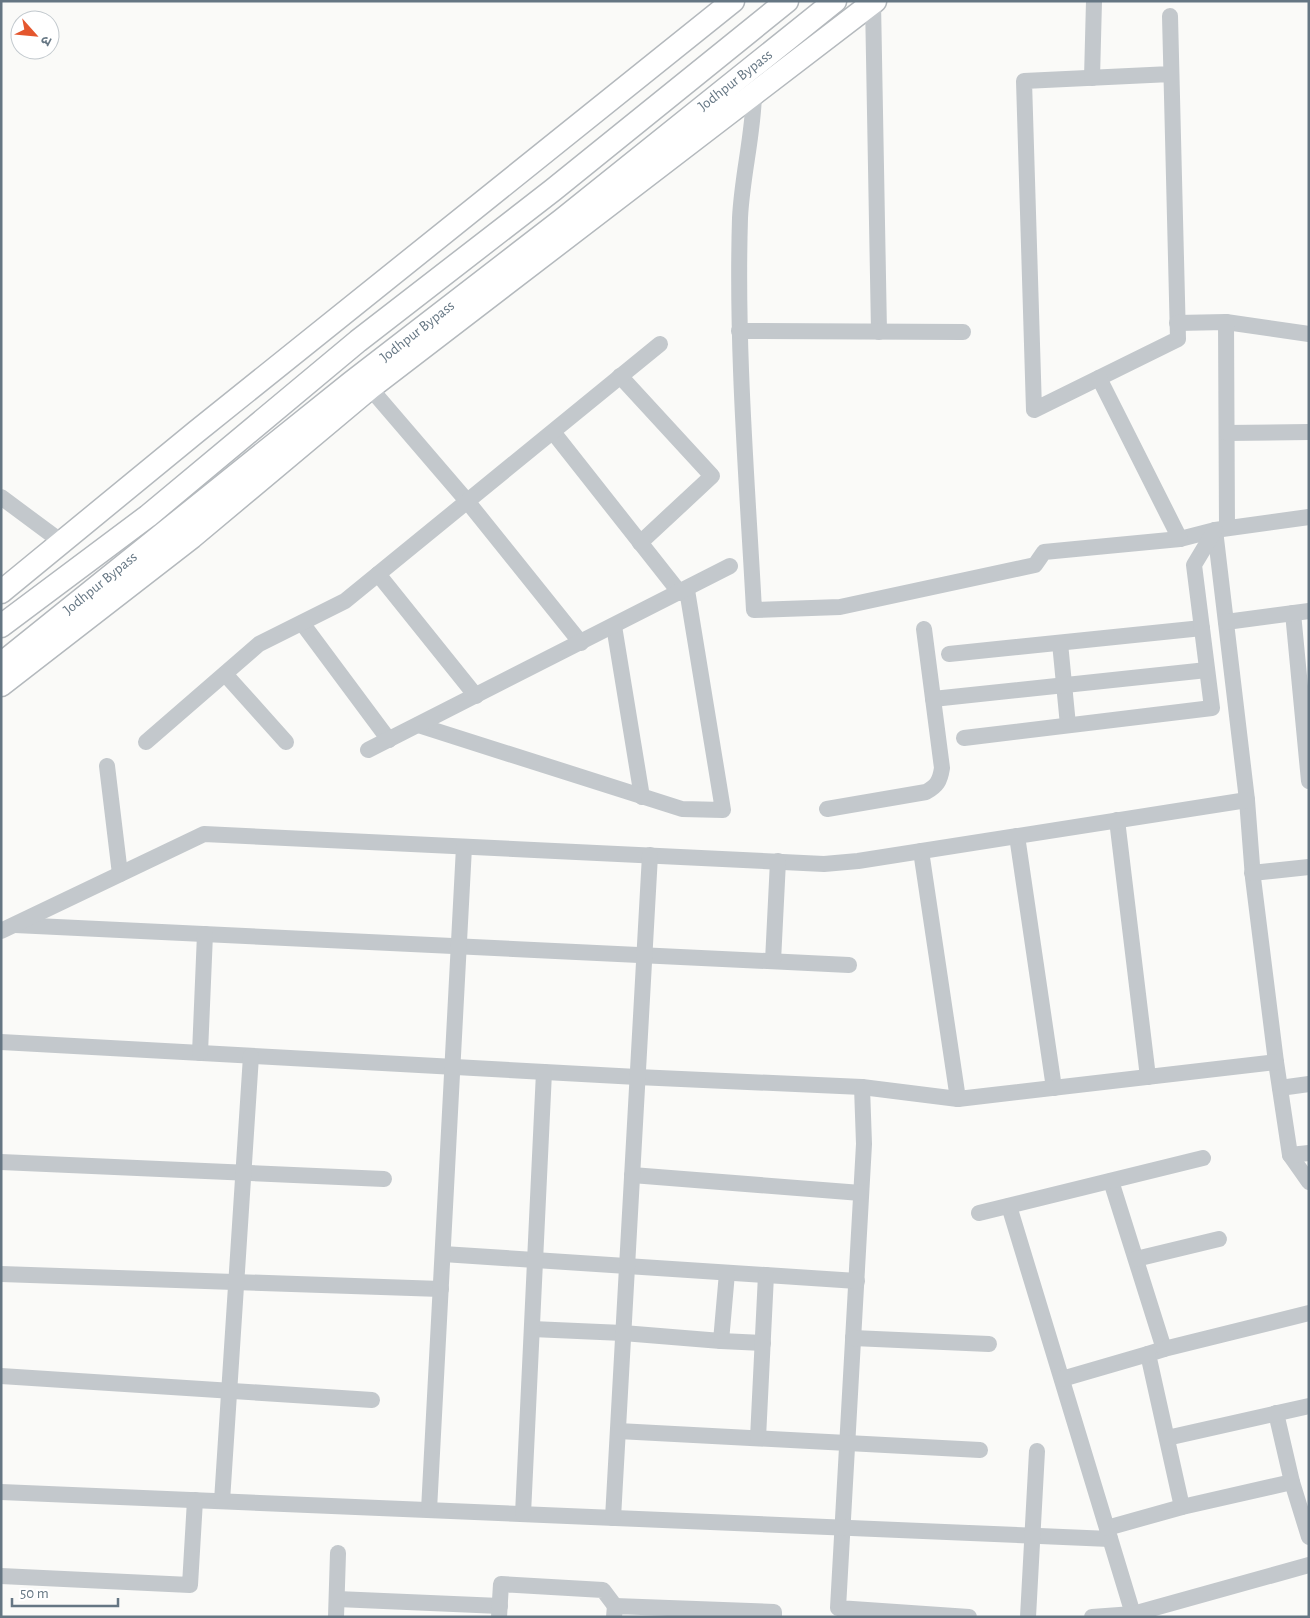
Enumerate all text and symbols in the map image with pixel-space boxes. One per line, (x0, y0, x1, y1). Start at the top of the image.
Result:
north arrow (10, 10, 60, 60)
text: उ (37, 34, 54, 48)
street label: Jodhpur Bypass (695, 47, 775, 114)
street label: Jodhpur Bypass (377, 298, 457, 365)
street label: Jodhpur Bypass (61, 549, 140, 617)
scale bar (12, 1576, 119, 1608)
text: 50 m (20, 1586, 49, 1601)

